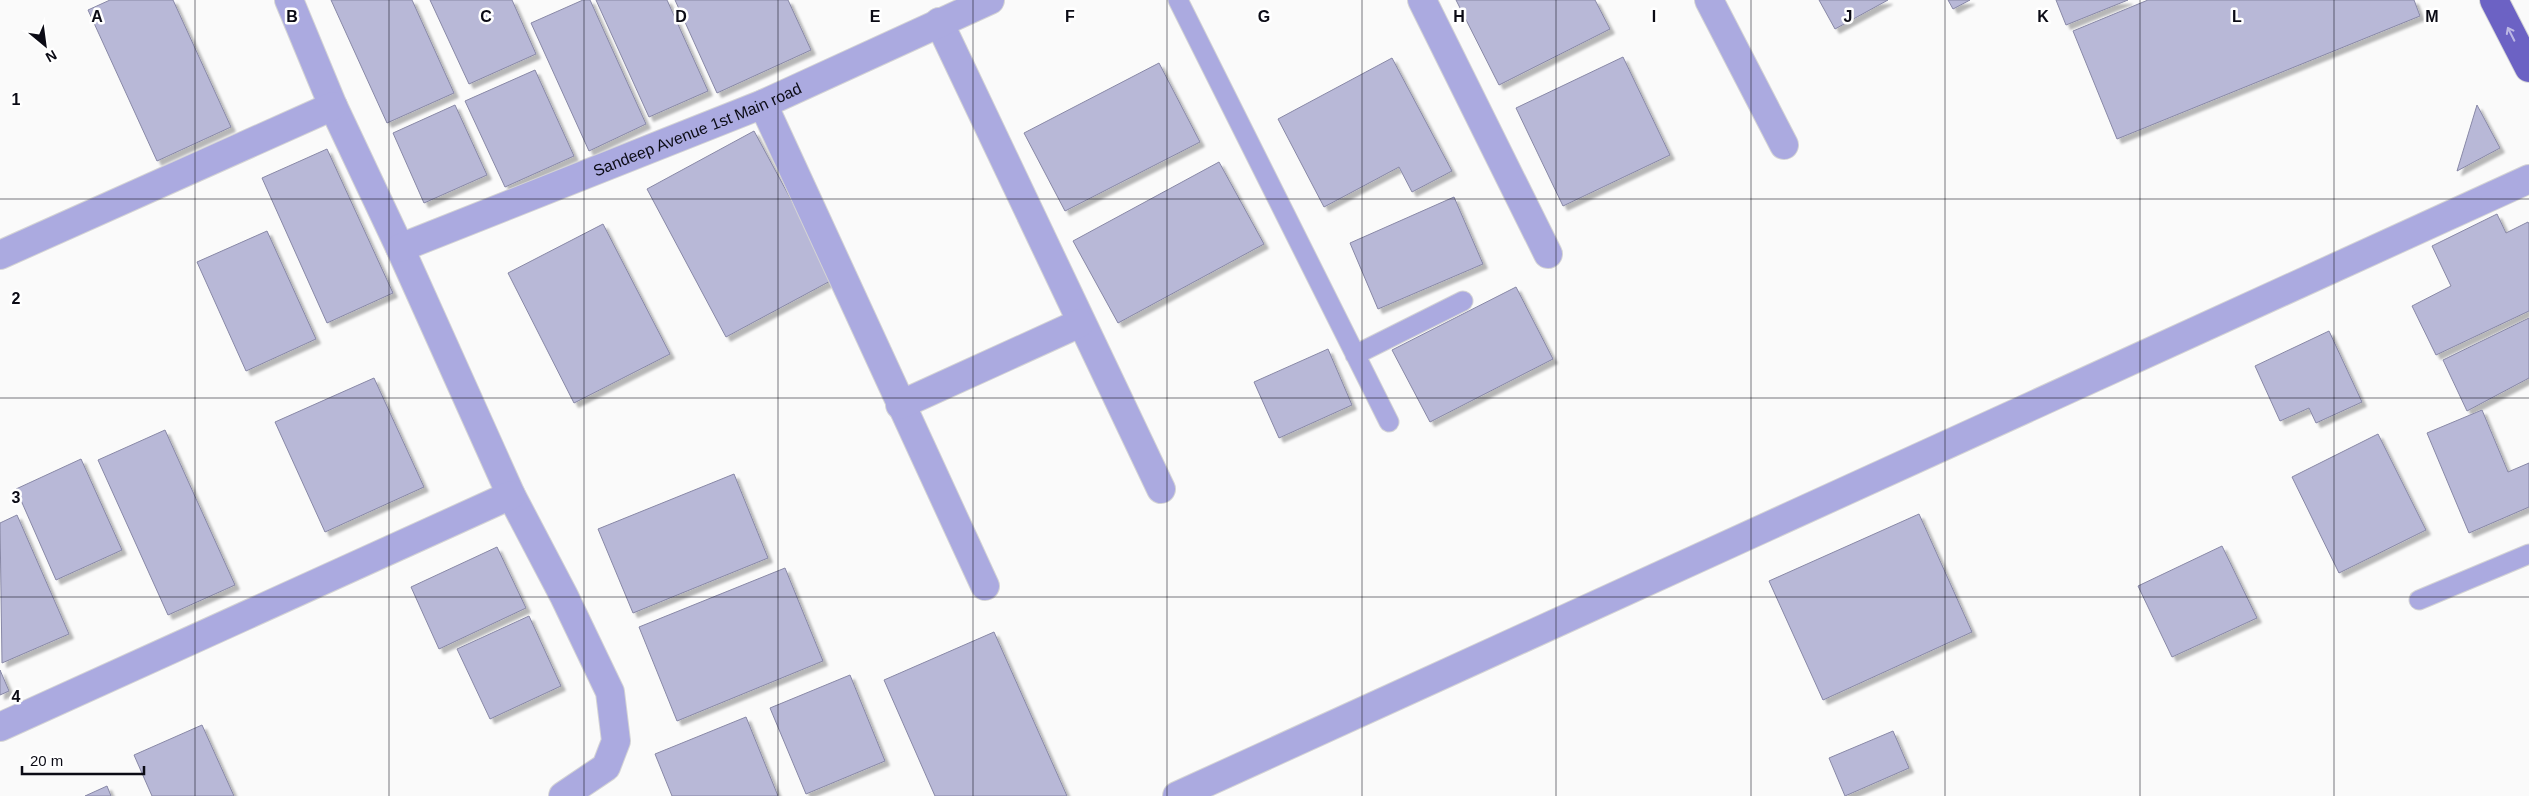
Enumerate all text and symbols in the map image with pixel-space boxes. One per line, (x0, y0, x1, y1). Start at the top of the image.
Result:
text: A (91, 8, 103, 25)
text: B (286, 8, 298, 25)
text: C (480, 8, 492, 25)
text: D (675, 8, 687, 25)
text: E (870, 8, 881, 25)
text: F (1065, 8, 1075, 25)
text: G (1258, 8, 1270, 25)
text: H (1453, 8, 1465, 25)
text: I (1652, 8, 1656, 25)
text: J (1844, 8, 1852, 25)
text: K (2037, 8, 2049, 25)
text: L (2232, 8, 2242, 25)
text: M (2425, 8, 2439, 25)
north arrow (20, 20, 70, 70)
one-way arrow (2506, 27, 2515, 42)
text: N (43, 47, 60, 66)
street label: Sandeep Avenue 1st Main road (591, 80, 804, 180)
text: 1 (12, 91, 21, 108)
text: 2 (12, 290, 21, 307)
text: 3 (12, 489, 21, 506)
text: 4 (12, 688, 21, 705)
scale bar (22, 744, 145, 776)
text: 20 m (30, 752, 63, 769)

